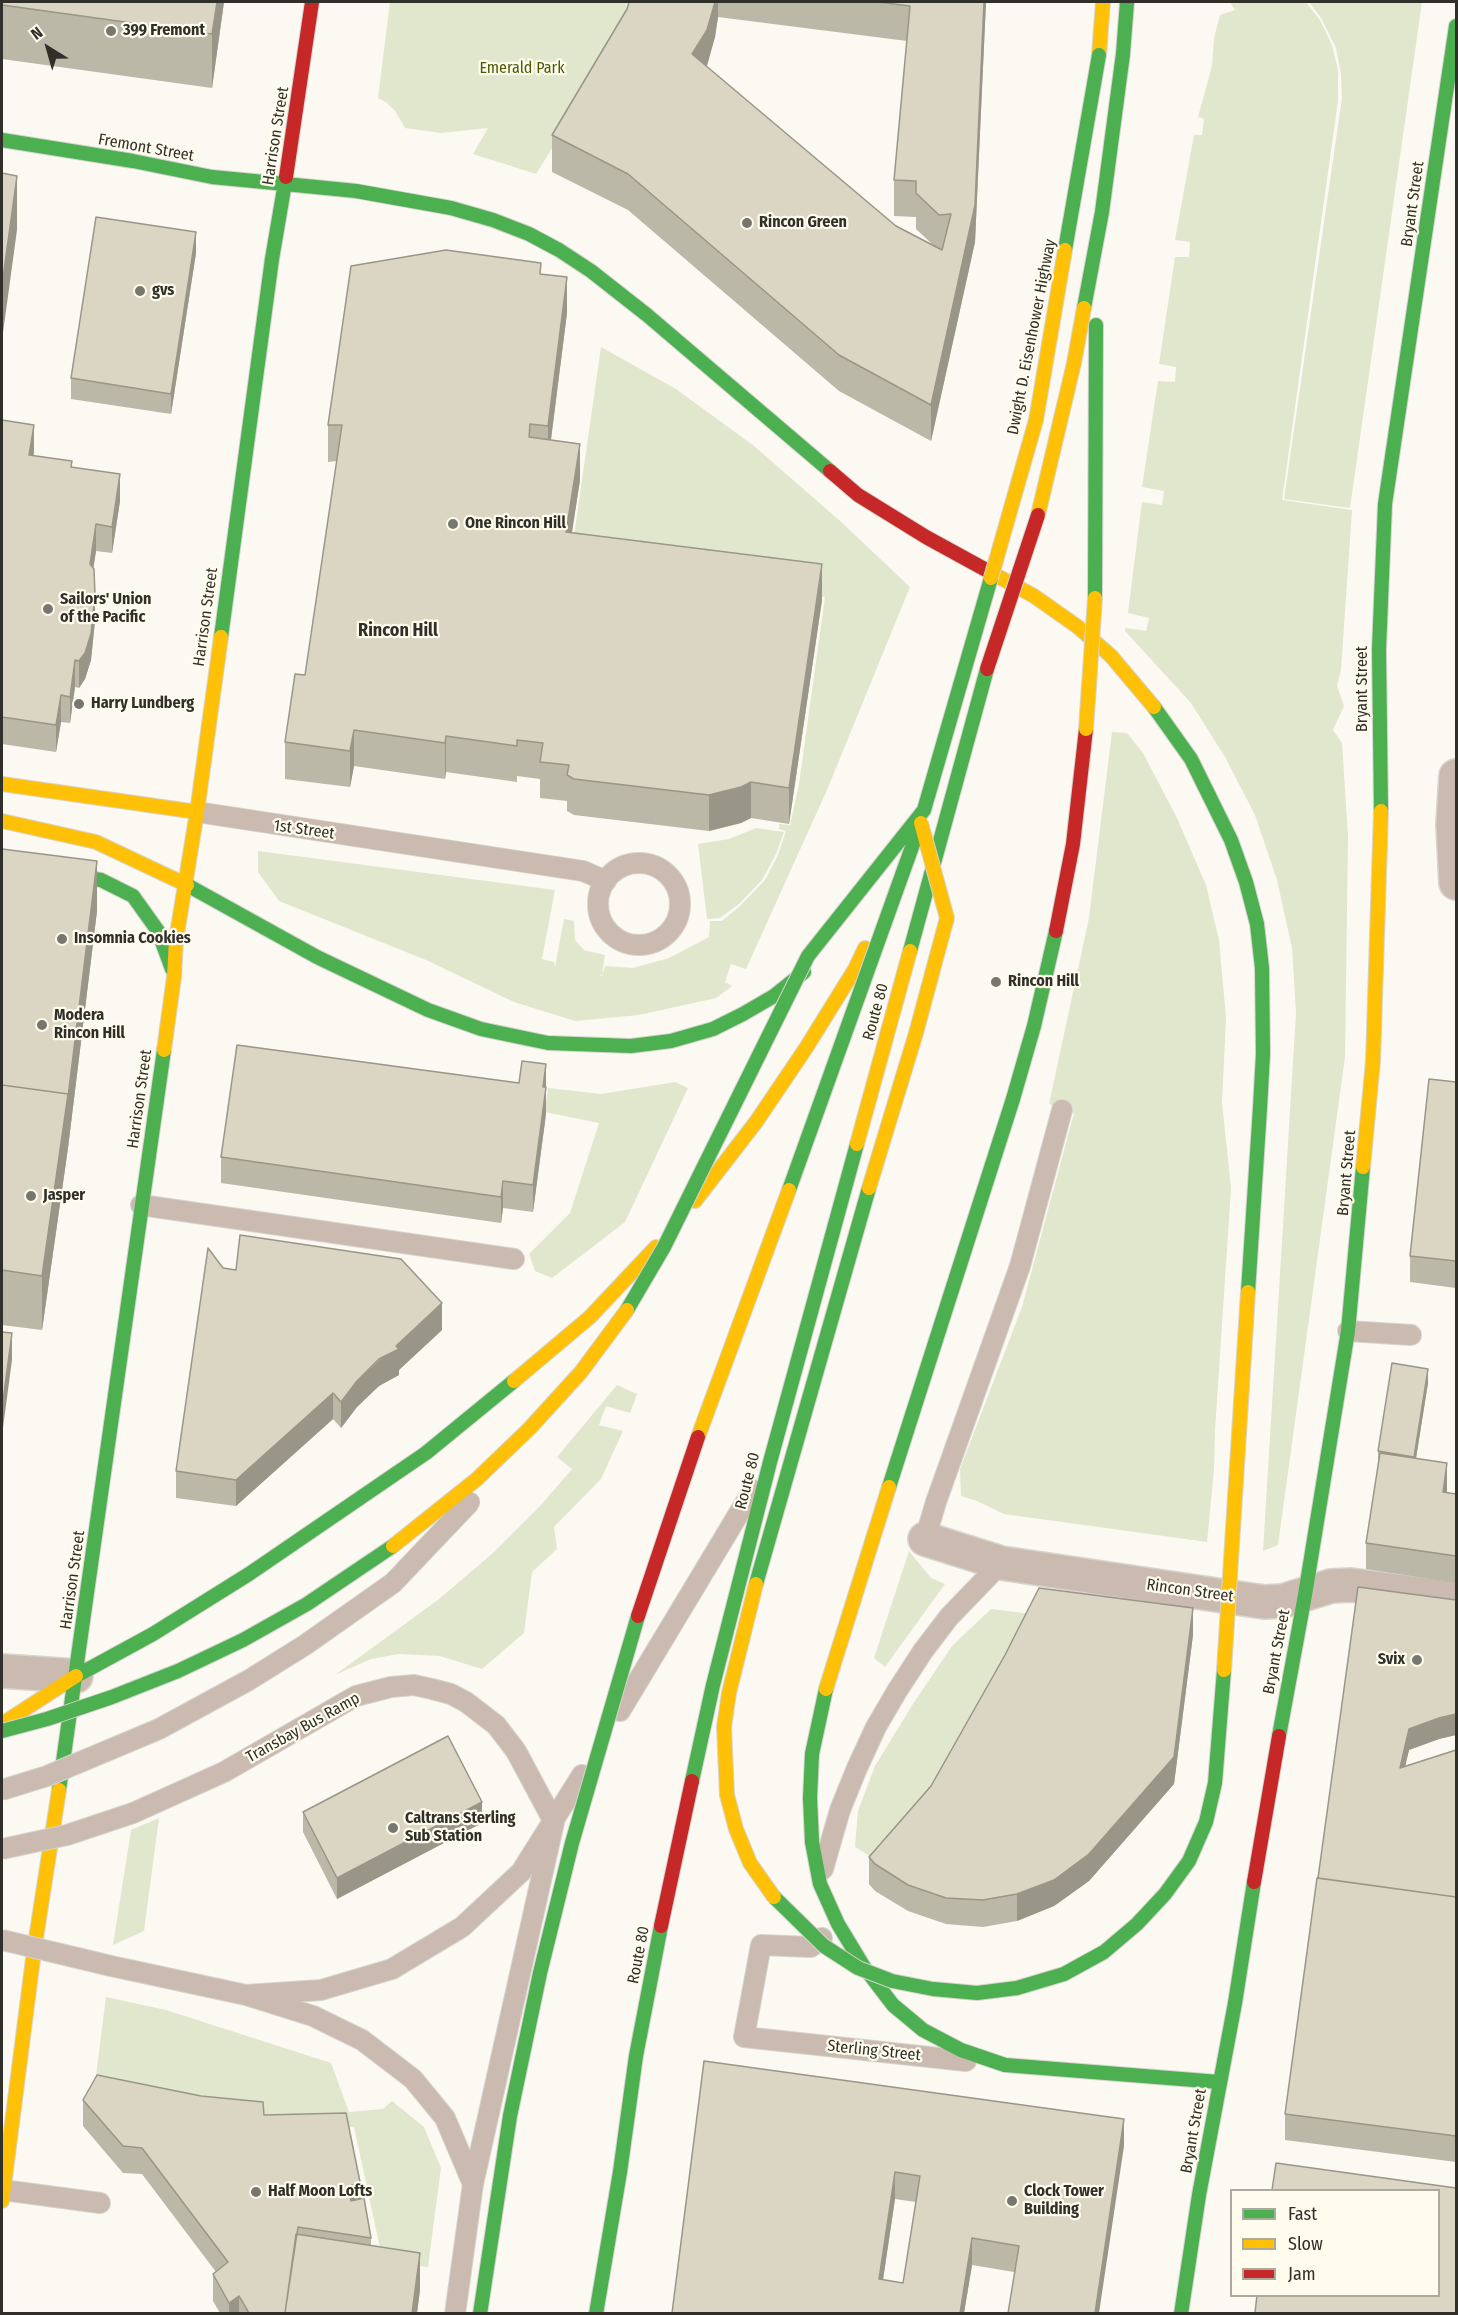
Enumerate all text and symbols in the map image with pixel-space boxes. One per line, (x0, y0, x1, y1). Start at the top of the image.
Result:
north arrow (18, 18, 78, 78)
place label: 399 Fremont (123, 21, 205, 41)
text: N (27, 23, 46, 44)
marker: 399 Fremont (104, 24, 118, 38)
park label: Emerald Park (479, 59, 565, 79)
street label: Harrison Street (259, 85, 293, 187)
street label: Fremont Street (97, 130, 195, 166)
street label: Bryant Street (1398, 160, 1428, 248)
place label: Rincon Green (759, 213, 847, 233)
marker: Rincon Green (740, 216, 754, 230)
street label: Dwight D. Eisenhower Highway (1004, 238, 1060, 436)
place label: gvs (152, 281, 174, 301)
marker: gvs (133, 284, 147, 298)
place label: One Rincon Hill (465, 514, 566, 534)
marker: One Rincon Hill (446, 517, 460, 531)
street label: Harrison Street (190, 566, 222, 668)
place label: Sailors' Union of the Pacific (60, 590, 151, 628)
marker: Sailors' Union of the Pacific (41, 602, 55, 616)
district label: Rincon Hill (358, 620, 438, 642)
street label: Bryant Street (1353, 646, 1373, 732)
place label: Harry Lundberg (91, 694, 194, 714)
marker: Harry Lundberg (72, 697, 86, 711)
street label: 1st Street (272, 816, 336, 844)
place label: Insomnia Cookies (74, 929, 191, 949)
marker: Insomnia Cookies (55, 932, 69, 946)
place label: Rincon Hill (1008, 972, 1079, 992)
marker: Rincon Hill (989, 975, 1003, 989)
street label: Route 80 (859, 981, 893, 1043)
place label: Modera Rincon Hill (54, 1006, 125, 1044)
marker: Modera Rincon Hill (35, 1018, 49, 1032)
street label: Harrison Street (124, 1048, 156, 1150)
street label: Bryant Street (1334, 1129, 1360, 1217)
place label: Jasper (43, 1186, 85, 1206)
marker: Jasper (24, 1189, 38, 1203)
street label: Route 80 (732, 1450, 764, 1512)
street label: Harrison Street (57, 1529, 89, 1631)
street label: Rincon Street (1145, 1575, 1235, 1607)
street label: Bryant Street (1259, 1608, 1295, 1696)
place label: Svix (1378, 1650, 1405, 1670)
marker: Svix (1410, 1653, 1424, 1667)
street label: Transbay Bus Ramp (243, 1689, 363, 1767)
place label: Caltrans Sterling Sub Station (405, 1809, 516, 1847)
marker: Caltrans Sterling Sub Station (386, 1821, 400, 1835)
street label: Route 80 (624, 1925, 654, 1985)
street label: Sterling Street (826, 2037, 922, 2065)
street label: Bryant Street (1177, 2087, 1211, 2175)
place label: Half Moon Lofts (268, 2182, 372, 2202)
place label: Clock Tower Building (1024, 2182, 1104, 2220)
marker: Half Moon Lofts (249, 2185, 263, 2199)
legend (1230, 2189, 1440, 2297)
marker: Clock Tower Building (1005, 2194, 1019, 2208)
text: Fast (1288, 2203, 1317, 2225)
text: Slow (1288, 2233, 1323, 2255)
text: Jam (1288, 2263, 1316, 2285)

